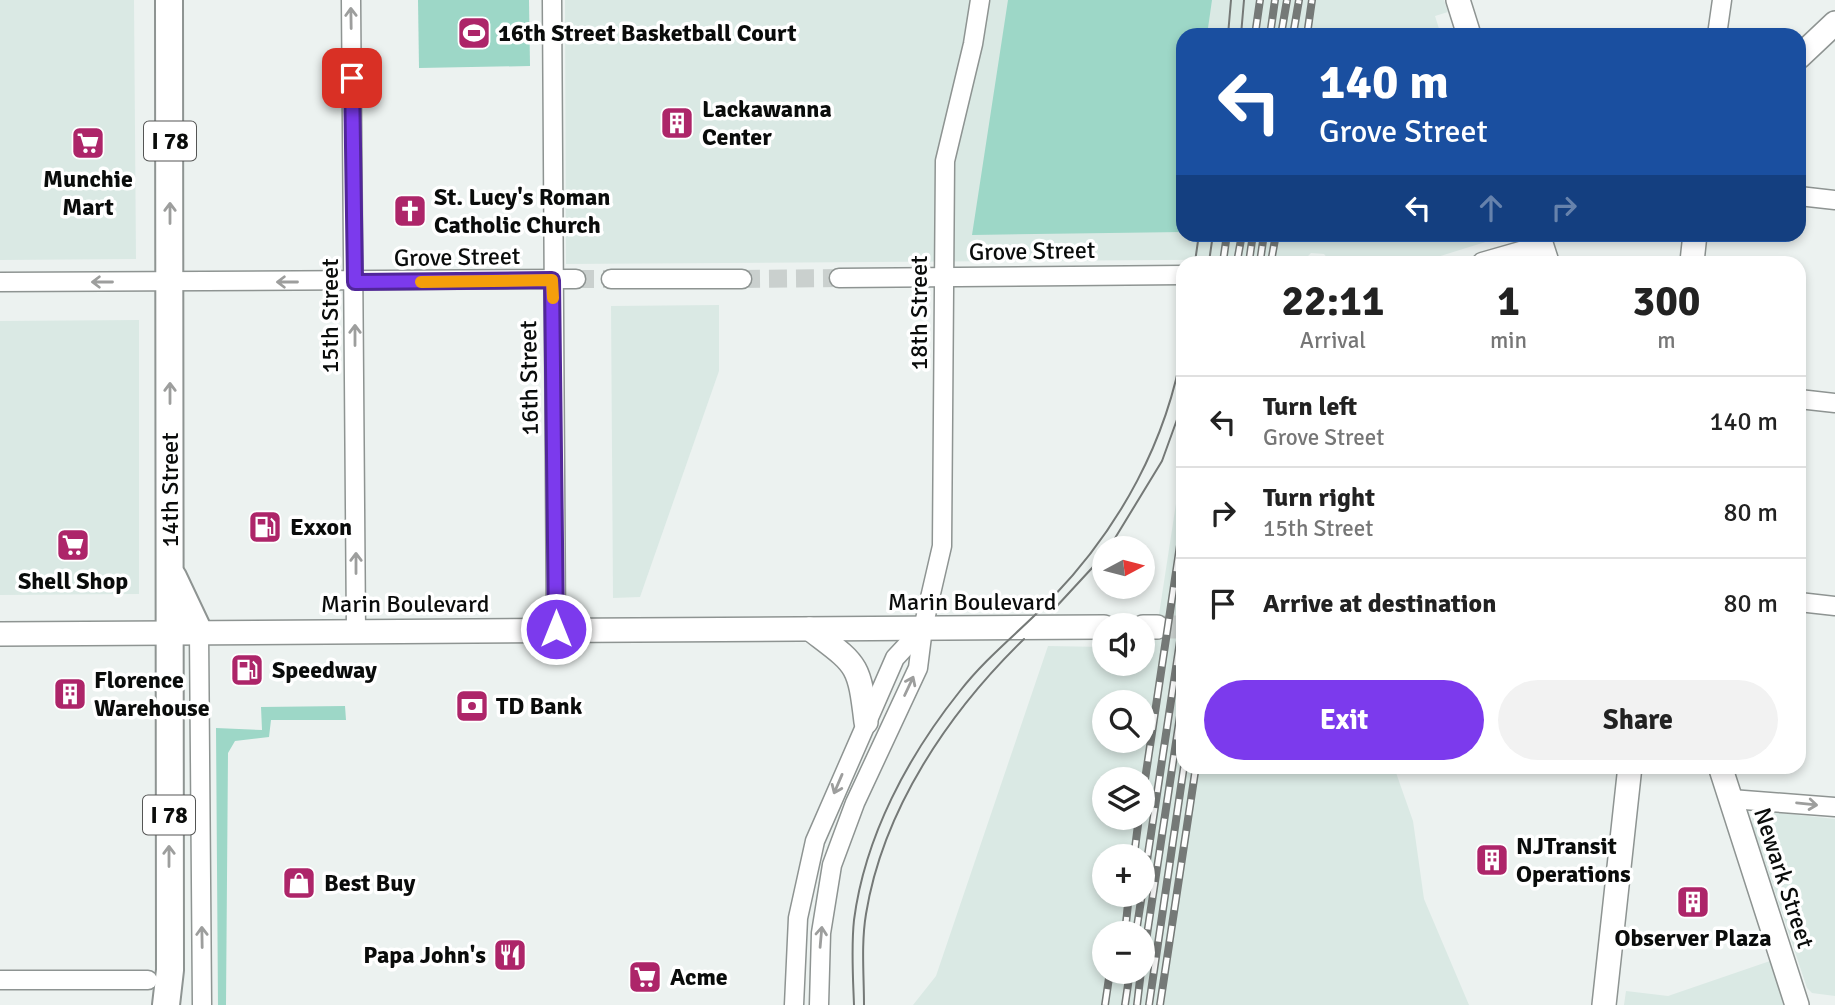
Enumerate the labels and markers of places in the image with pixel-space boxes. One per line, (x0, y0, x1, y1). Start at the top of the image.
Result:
sports icon: 16th Street Basketball Court (455, 14, 493, 52)
place label: 16th Street Basketball Court (498, 18, 796, 48)
pin (322, 48, 382, 108)
place label: Lackawanna Center (702, 94, 832, 152)
building icon: Lackawanna Center (658, 104, 696, 142)
supermarket icon: Munchie Mart (69, 124, 107, 162)
place label: Munchie Mart (43, 164, 133, 222)
place label: St. Lucy's Roman Catholic Church (434, 182, 610, 240)
church icon: St. Lucy's Roman Catholic Church (391, 192, 429, 230)
fuel station icon: Exxon (246, 508, 284, 546)
place label: Exxon (290, 512, 352, 542)
supermarket icon: Shell Shop (54, 526, 92, 564)
place label: Shell Shop (18, 566, 128, 596)
fuel station icon: Speedway (228, 651, 266, 689)
place label: Speedway (272, 655, 377, 685)
place label: Florence Warehouse (94, 665, 210, 723)
building icon: Florence Warehouse (51, 675, 89, 713)
bank icon: TD Bank (453, 687, 491, 725)
place label: TD Bank (496, 691, 583, 721)
place label: NJTransit Operations (1516, 831, 1631, 889)
building icon: NJTransit Operations (1473, 841, 1511, 879)
shop icon: Best Buy (280, 864, 318, 902)
place label: Best Buy (324, 868, 415, 898)
building icon: Observer Plaza (1674, 883, 1712, 921)
place label: Observer Plaza (1615, 923, 1771, 953)
restaurant icon: Papa John's (491, 936, 529, 974)
place label: Papa John's (363, 940, 486, 970)
supermarket icon: Acme (626, 958, 664, 996)
place label: Acme (670, 962, 728, 992)

